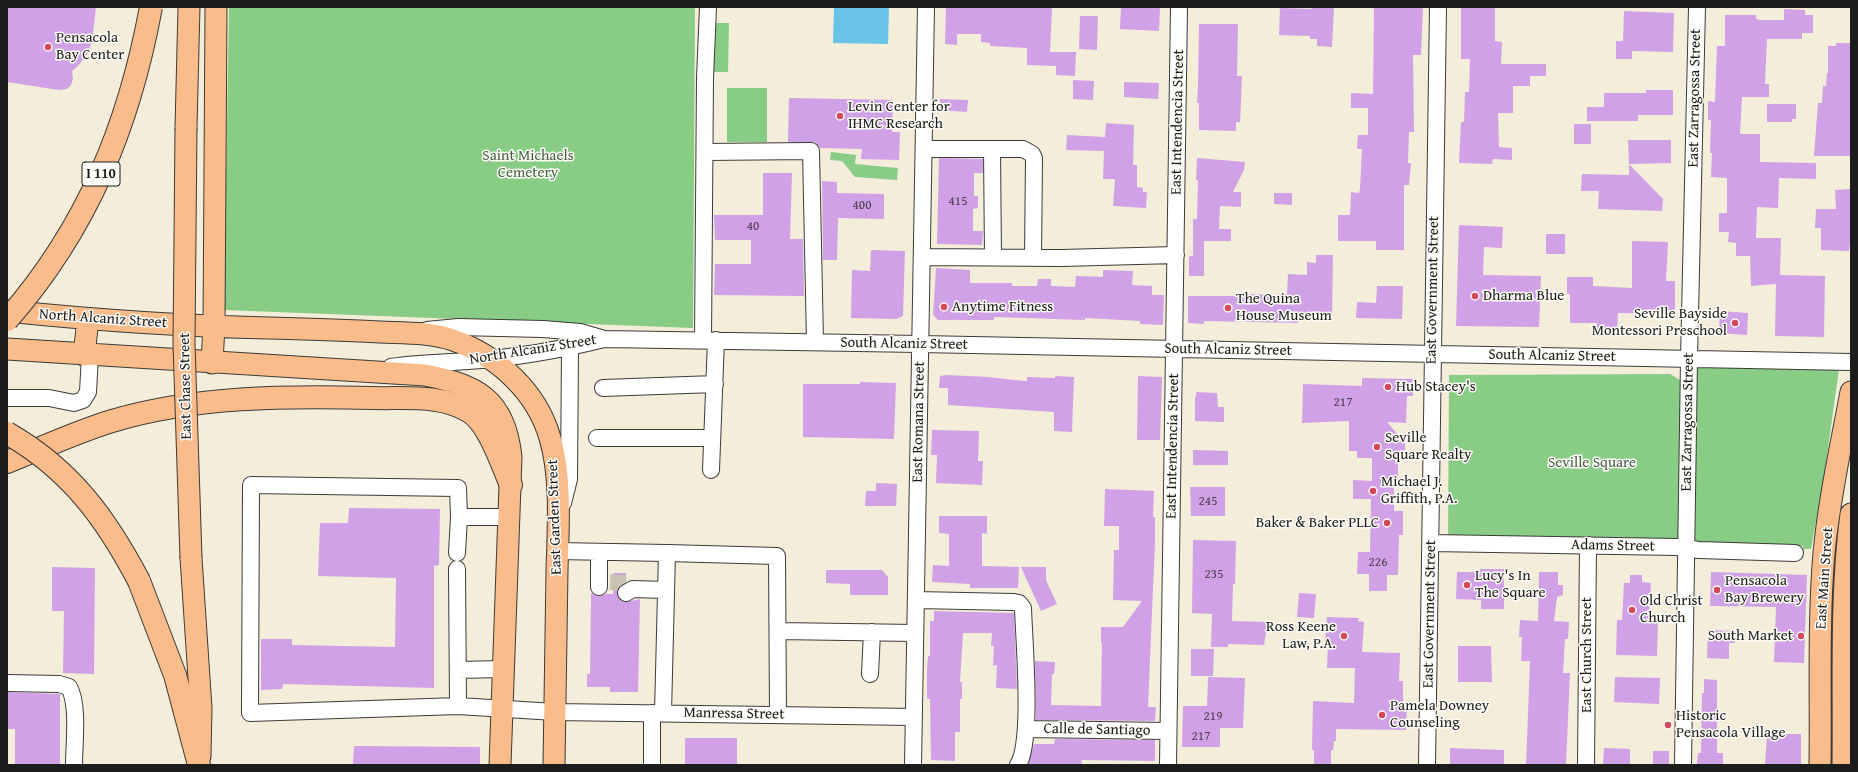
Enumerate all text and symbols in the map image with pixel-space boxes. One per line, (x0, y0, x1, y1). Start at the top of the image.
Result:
street label: East Zarragossa Street (1685, 28, 1705, 168)
place label: Pensacola Bay Center (56, 29, 124, 64)
marker: Pensacola Bay Center (43, 42, 53, 52)
street label: East Intendencia Street (1168, 49, 1188, 195)
place label: Levin Center for IHMC Research (848, 98, 950, 133)
marker: Levin Center for IHMC Research (835, 111, 845, 121)
park label: Saint Michaels Cemetery (482, 147, 574, 182)
road number: I 110 (82, 162, 120, 186)
house number: 415 (949, 194, 967, 210)
house number: 400 (853, 198, 871, 214)
street label: East Government Street (1423, 216, 1443, 364)
house number: 40 (747, 219, 759, 235)
place label: Dharma Blue (1483, 287, 1564, 305)
place label: The Quina House Museum (1236, 290, 1332, 325)
marker: Dharma Blue (1470, 291, 1480, 301)
place label: Anytime Fitness (952, 298, 1053, 316)
marker: Anytime Fitness (939, 302, 949, 312)
marker: The Quina House Museum (1223, 303, 1233, 313)
place label: Seville Bayside Montessori Preschool (1592, 305, 1727, 340)
street label: North Alcaniz Street (38, 306, 168, 332)
marker: Seville Bayside Montessori Preschool (1730, 318, 1740, 328)
street label: North Alcaniz Street (468, 331, 598, 369)
street label: East Chase Street (176, 332, 196, 440)
street label: South Alcaniz Street (840, 334, 968, 354)
street label: South Alcaniz Street (1164, 340, 1292, 360)
street label: South Alcaniz Street (1488, 346, 1616, 366)
street label: East Zarragossa Street (1678, 352, 1698, 492)
street label: East Romana Street (909, 361, 929, 483)
street label: East Intendencia Street (1163, 373, 1183, 519)
place label: Hub Stacey's (1396, 378, 1476, 396)
marker: Hub Stacey's (1383, 382, 1393, 392)
house number: 217 (1334, 395, 1352, 411)
place label: Seville Square Realty (1385, 429, 1471, 464)
marker: Seville Square Realty (1372, 442, 1382, 452)
park label: Seville Square (1548, 454, 1636, 472)
street label: East Garden Street (544, 459, 566, 575)
place label: Michael J. Griffith, P.A. (1381, 473, 1458, 508)
marker: Michael J. Griffith, P.A. (1368, 486, 1378, 496)
house number: 245 (1199, 494, 1217, 510)
place label: Baker & Baker PLLC (1256, 514, 1379, 532)
marker: Baker & Baker PLLC (1382, 518, 1392, 528)
street label: East Main Street (1812, 526, 1838, 630)
street label: Adams Street (1571, 536, 1655, 556)
street label: East Government Street (1420, 540, 1440, 688)
house number: 226 (1369, 555, 1387, 571)
house number: 235 (1205, 567, 1223, 583)
place label: Lucy's In The Square (1475, 567, 1546, 602)
place label: Pensacola Bay Brewery (1725, 572, 1804, 607)
marker: Lucy's In The Square (1462, 580, 1472, 590)
marker: Pensacola Bay Brewery (1712, 585, 1722, 595)
place label: Old Christ Church (1640, 592, 1703, 627)
street label: East Church Street (1578, 597, 1596, 713)
marker: Old Christ Church (1627, 605, 1637, 615)
place label: Ross Keene Law, P.A. (1266, 618, 1336, 653)
place label: South Market (1708, 627, 1793, 645)
marker: Ross Keene Law, P.A. (1339, 631, 1349, 641)
marker: South Market (1796, 631, 1806, 641)
place label: Pamela Downey Counseling (1390, 697, 1489, 732)
street label: Manressa Street (683, 704, 785, 724)
place label: Historic Pensacola Village (1676, 707, 1786, 742)
house number: 219 (1204, 709, 1222, 725)
marker: Pamela Downey Counseling (1377, 710, 1387, 720)
street label: Calle de Santiago (1043, 720, 1151, 740)
marker: Historic Pensacola Village (1663, 720, 1673, 730)
house number: 217 (1192, 729, 1210, 745)

